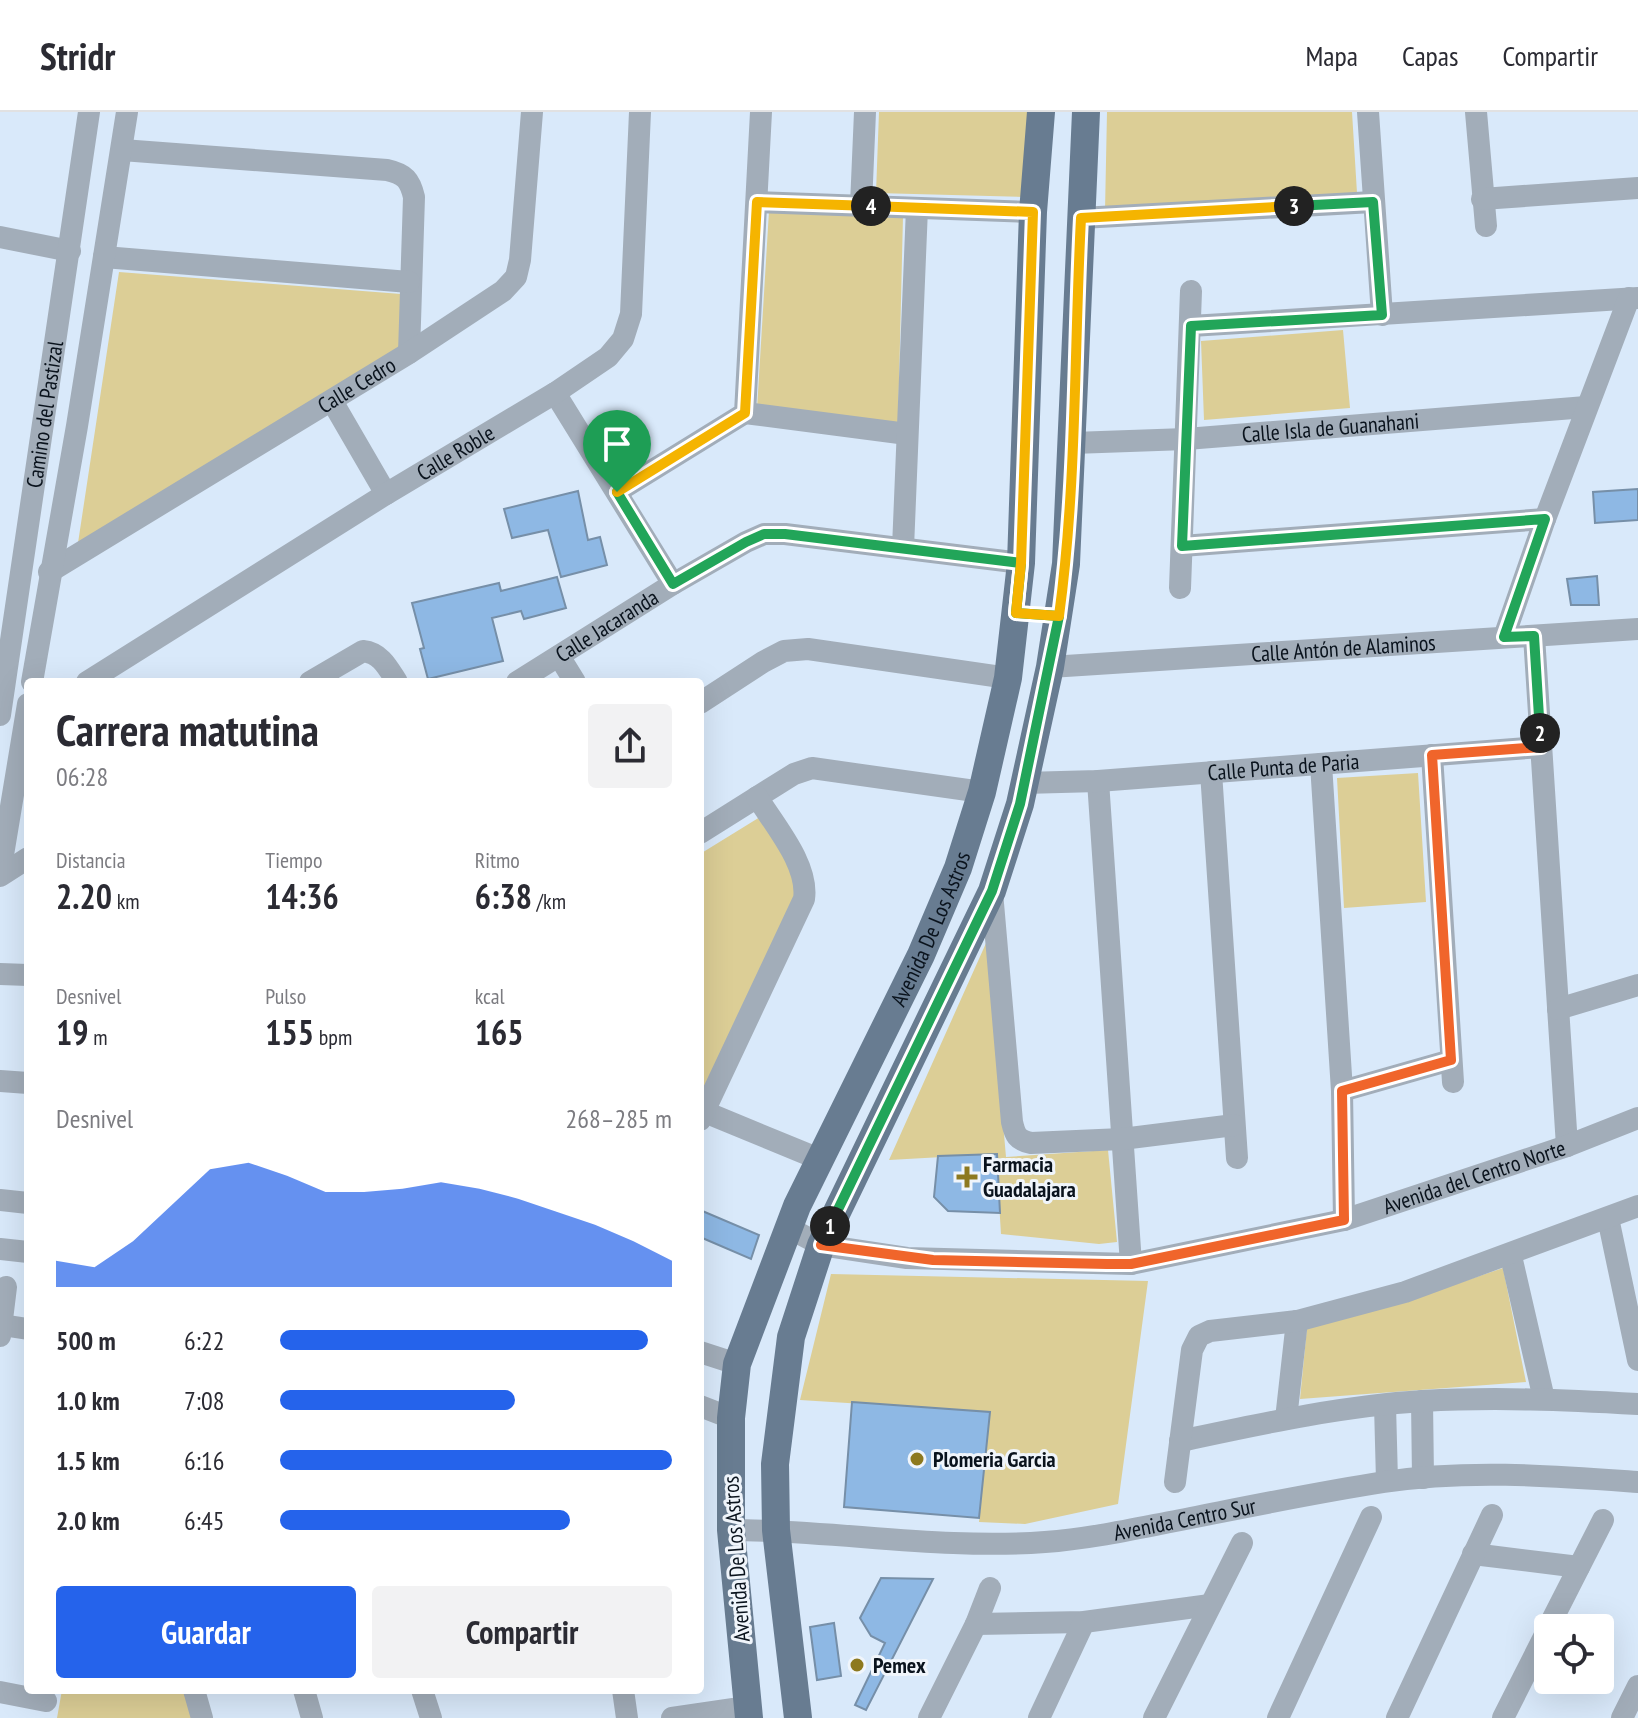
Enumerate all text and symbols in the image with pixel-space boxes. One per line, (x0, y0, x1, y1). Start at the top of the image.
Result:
text: Stridr (40, 31, 115, 80)
text: Mapa (1306, 37, 1358, 74)
text: Capas (1402, 37, 1458, 74)
text: Compartir (1502, 37, 1598, 74)
pin: 4 (851, 186, 891, 226)
pin: 3 (1274, 186, 1314, 226)
text: 4 (866, 192, 876, 220)
text: 3 (1289, 192, 1299, 220)
street label: Camino del Pastizal (20, 338, 69, 490)
street label: Calle Cedro (312, 351, 401, 419)
street label: Calle Isla de Guanahani (1241, 406, 1420, 448)
pin (583, 410, 651, 492)
street label: Calle Roble (411, 419, 499, 487)
icon: arrive (595, 422, 639, 466)
street label: Calle Jacaranda (550, 583, 663, 668)
street label: Calle Antón de Alaminos (1250, 628, 1436, 668)
text: Carrera matutina (56, 701, 319, 758)
button: share (588, 704, 672, 788)
pin: 2 (1520, 713, 1560, 753)
text: 2 (1535, 719, 1545, 747)
street label: Calle Punta de Paria (1207, 747, 1360, 787)
text: 06:28 (56, 760, 108, 793)
text: Distancia (56, 846, 126, 874)
text: Tiempo (265, 846, 322, 874)
text: Ritmo (475, 846, 520, 874)
street label: Avenida De Los Astros (884, 848, 976, 1011)
text: 2.20 (56, 874, 112, 918)
text: 14:36 (265, 874, 339, 918)
text: 6:38 (475, 874, 532, 918)
text: km (112, 887, 140, 915)
text: /km (532, 887, 566, 915)
text: Desnivel (56, 982, 121, 1010)
text: Pulso (265, 982, 306, 1010)
text: kcal (475, 982, 505, 1010)
text: 19 (56, 1010, 89, 1054)
text: 155 (265, 1010, 314, 1054)
text: 165 (475, 1010, 523, 1054)
text: m (89, 1023, 108, 1051)
text: bpm (314, 1023, 352, 1051)
text: Desnivel (56, 1102, 133, 1135)
text: 268–285 m (566, 1102, 672, 1135)
street label: Avenida del Centro Norte (1379, 1133, 1569, 1220)
place label: Farmacia Guadalajara (983, 1150, 1076, 1203)
marker: Farmacia Guadalajara (958, 1168, 976, 1186)
pin: 1 (810, 1206, 850, 1246)
text: 1 (825, 1212, 835, 1240)
text: 500 m (56, 1324, 116, 1357)
text: 6:22 (184, 1324, 224, 1357)
text: 1.0 km (56, 1384, 120, 1417)
text: 7:08 (184, 1384, 224, 1417)
text: 1.5 km (56, 1444, 120, 1477)
text: 6:16 (184, 1444, 224, 1477)
place label: Plomeria Garcia (933, 1445, 1056, 1473)
marker: Plomeria Garcia (908, 1450, 926, 1468)
street label: Avenida De Los Astros (716, 1475, 756, 1643)
street label: Avenida Centro Sur (1111, 1491, 1258, 1547)
text: 2.0 km (56, 1504, 120, 1537)
text: 6:45 (184, 1504, 224, 1537)
button: Guardar (56, 1586, 356, 1678)
button: Compartir (372, 1586, 672, 1678)
map controls (1534, 1614, 1614, 1694)
button: locate (1534, 1614, 1614, 1694)
place label: Pemex (873, 1651, 926, 1679)
marker: Pemex (848, 1656, 866, 1674)

